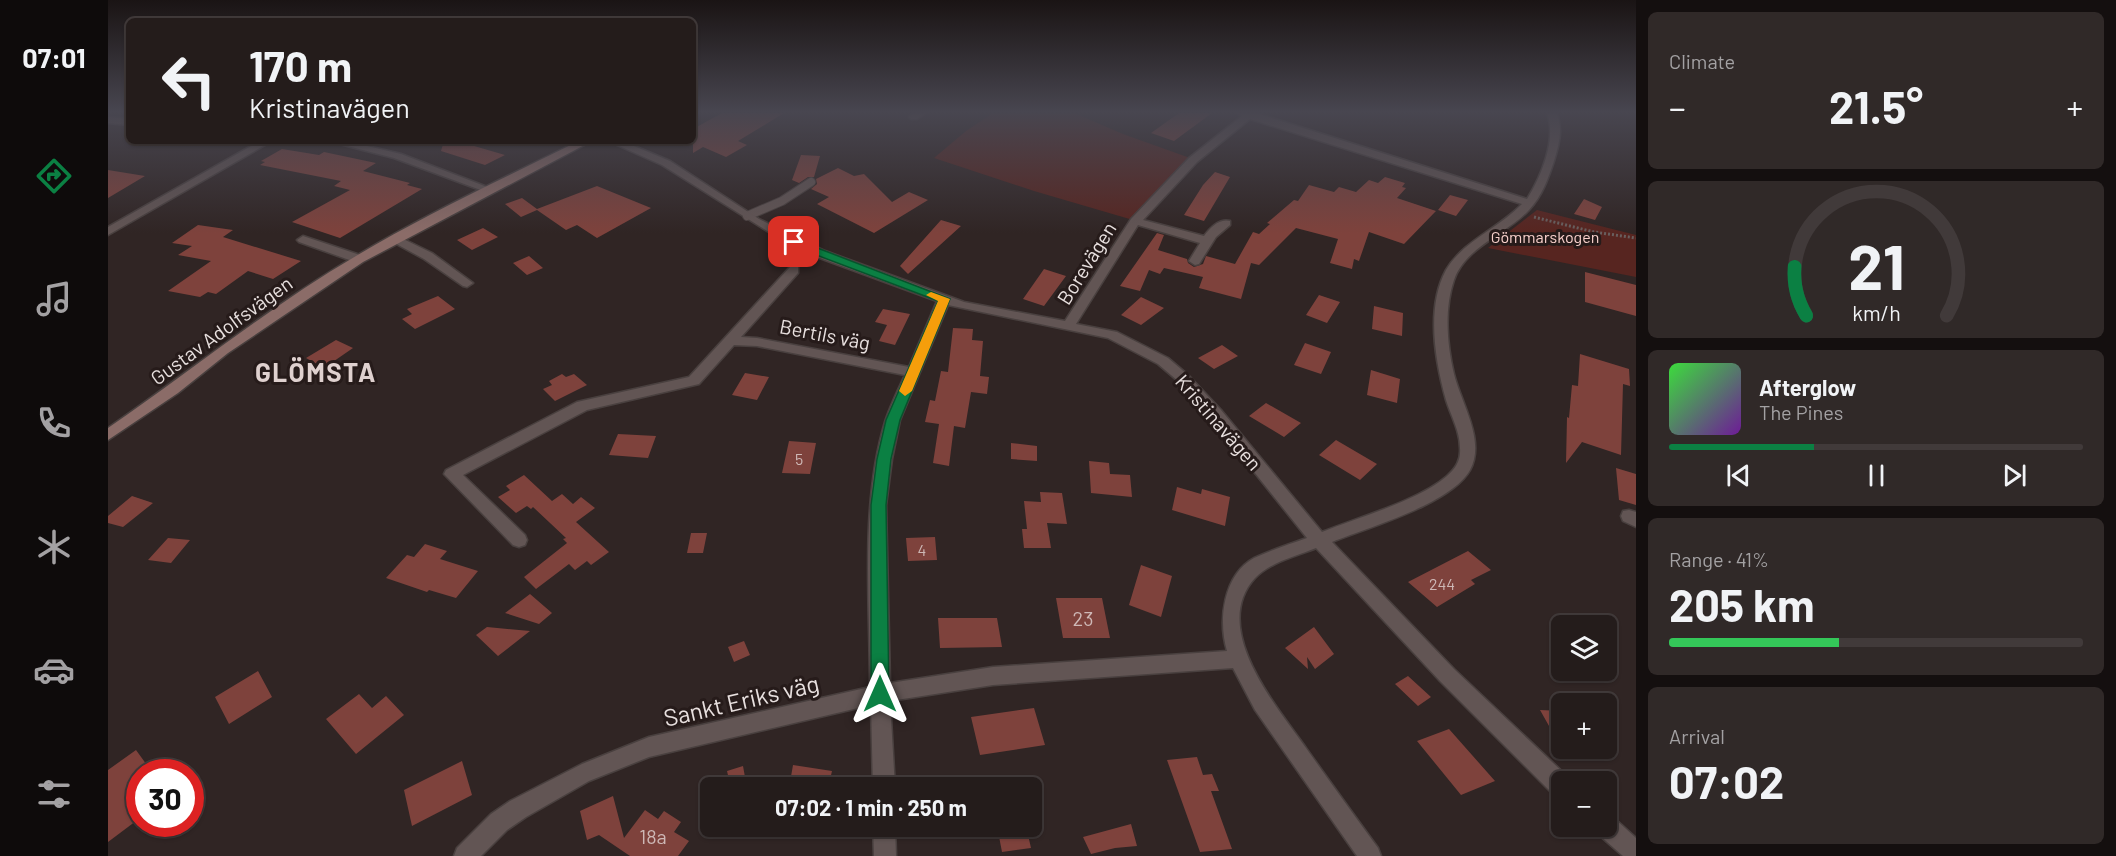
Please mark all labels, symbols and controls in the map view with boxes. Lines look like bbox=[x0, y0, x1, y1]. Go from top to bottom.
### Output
text: 170 m bbox=[249, 40, 352, 90]
text: 07:01 bbox=[22, 41, 86, 73]
icon: left bbox=[150, 42, 228, 120]
text: Climate bbox=[1669, 49, 1735, 73]
text: 21.5° bbox=[1829, 79, 1923, 133]
text: − bbox=[1669, 87, 1686, 127]
text: + bbox=[2067, 87, 2083, 127]
text: Kristinavägen bbox=[249, 91, 410, 123]
icon: directions bbox=[33, 155, 75, 197]
pin bbox=[768, 216, 819, 267]
street label: Borevägen bbox=[1051, 217, 1121, 309]
icon: arrive bbox=[777, 225, 810, 258]
park label: Gömmarskogen bbox=[1491, 227, 1599, 246]
text: 21 bbox=[1848, 228, 1904, 302]
street label: Gustav Adolfsvägen bbox=[146, 271, 296, 389]
icon: music bbox=[33, 278, 75, 320]
text: km/h bbox=[1852, 301, 1900, 326]
street label: Bertils väg bbox=[778, 313, 872, 355]
district label: GLÖMSTA bbox=[255, 356, 377, 387]
street label: Kristinavägen bbox=[1171, 369, 1267, 475]
text: Afterglow bbox=[1759, 374, 1856, 400]
text: The Pines bbox=[1759, 400, 1843, 424]
icon: phone bbox=[33, 402, 75, 444]
house number: 5 bbox=[795, 449, 803, 468]
icon: previous bbox=[1722, 459, 1755, 492]
icon: pause bbox=[1860, 459, 1893, 492]
icon: next bbox=[1998, 459, 2031, 492]
icon: climate bbox=[33, 526, 75, 568]
house number: 4 bbox=[918, 540, 926, 559]
text: Range · 41% bbox=[1669, 547, 1769, 571]
house number: 244 bbox=[1429, 574, 1455, 593]
text: 205 km bbox=[1669, 577, 1815, 631]
house number: 23 bbox=[1073, 606, 1093, 630]
map controls bbox=[1551, 615, 1617, 837]
button: layers bbox=[1551, 615, 1617, 681]
icon: car bbox=[33, 649, 75, 691]
position arrow bbox=[848, 662, 912, 726]
street label: Sankt Eriks väg bbox=[660, 668, 822, 732]
button: + bbox=[1551, 693, 1617, 759]
text: Arrival bbox=[1669, 724, 1725, 748]
text: 07:02 bbox=[1669, 754, 1784, 808]
speed limit sign: 30 bbox=[126, 759, 204, 837]
button: − bbox=[1551, 771, 1617, 837]
icon: filters bbox=[33, 773, 75, 815]
text: 07:02 · 1 min · 250 m bbox=[775, 794, 967, 820]
house number: 18a bbox=[639, 824, 667, 848]

